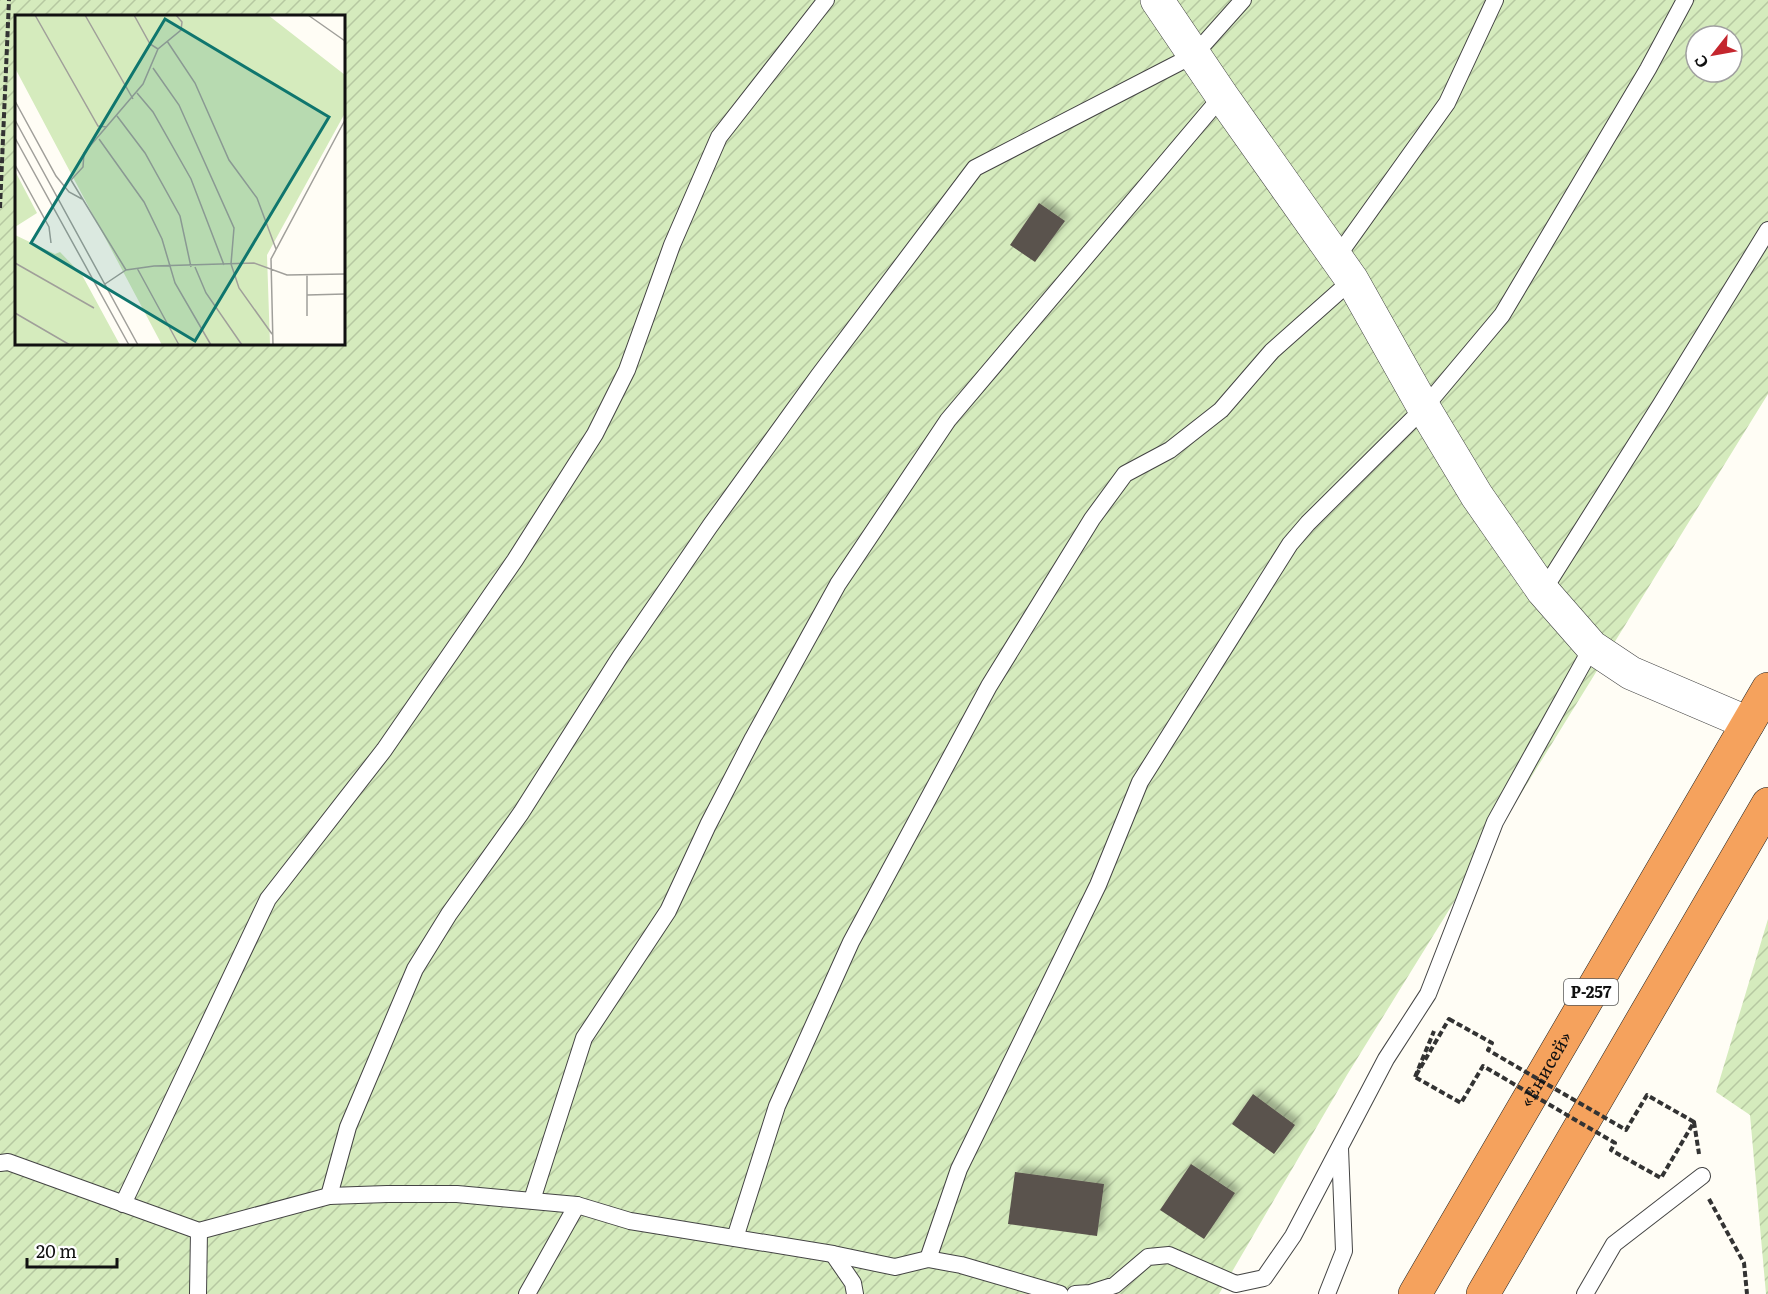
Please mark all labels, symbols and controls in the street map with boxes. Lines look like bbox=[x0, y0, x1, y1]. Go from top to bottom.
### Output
inset map bbox=[15, 15, 345, 345]
north arrow bbox=[1684, 24, 1744, 84]
text: С bbox=[1687, 51, 1714, 73]
road number: Р-257 bbox=[1564, 979, 1618, 1005]
street label: «Енисей» bbox=[1512, 1026, 1578, 1112]
scale bar bbox=[27, 1231, 117, 1269]
text: 20 m bbox=[36, 1237, 77, 1264]

